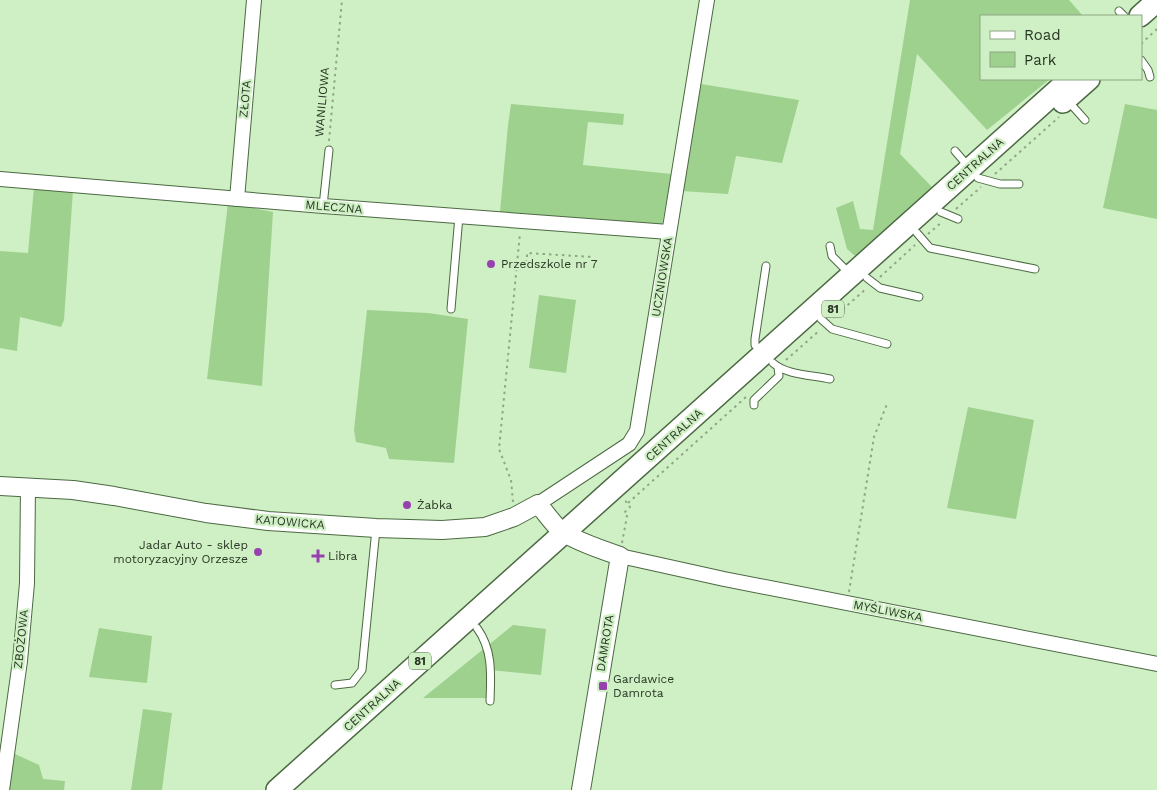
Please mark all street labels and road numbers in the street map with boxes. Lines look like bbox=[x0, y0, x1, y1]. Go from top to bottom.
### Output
street label: WANILIOWA bbox=[312, 66, 332, 137]
street label: ZŁOTA bbox=[236, 80, 254, 118]
street label: CENTRALNA bbox=[944, 135, 1006, 193]
street label: MLECZNA bbox=[305, 198, 363, 216]
street label: UCZNIOWSKA bbox=[649, 236, 675, 318]
road number: 81 bbox=[822, 300, 844, 318]
street label: CENTRALNA bbox=[643, 406, 705, 464]
street label: KATOWICKA bbox=[255, 512, 325, 532]
street label: MYŚLIWSKA bbox=[852, 597, 924, 625]
street label: ZBOŻOWA bbox=[11, 609, 31, 669]
street label: DAMROTA bbox=[594, 614, 616, 672]
road number: 81 bbox=[409, 652, 431, 669]
street label: CENTRALNA bbox=[341, 676, 403, 734]

